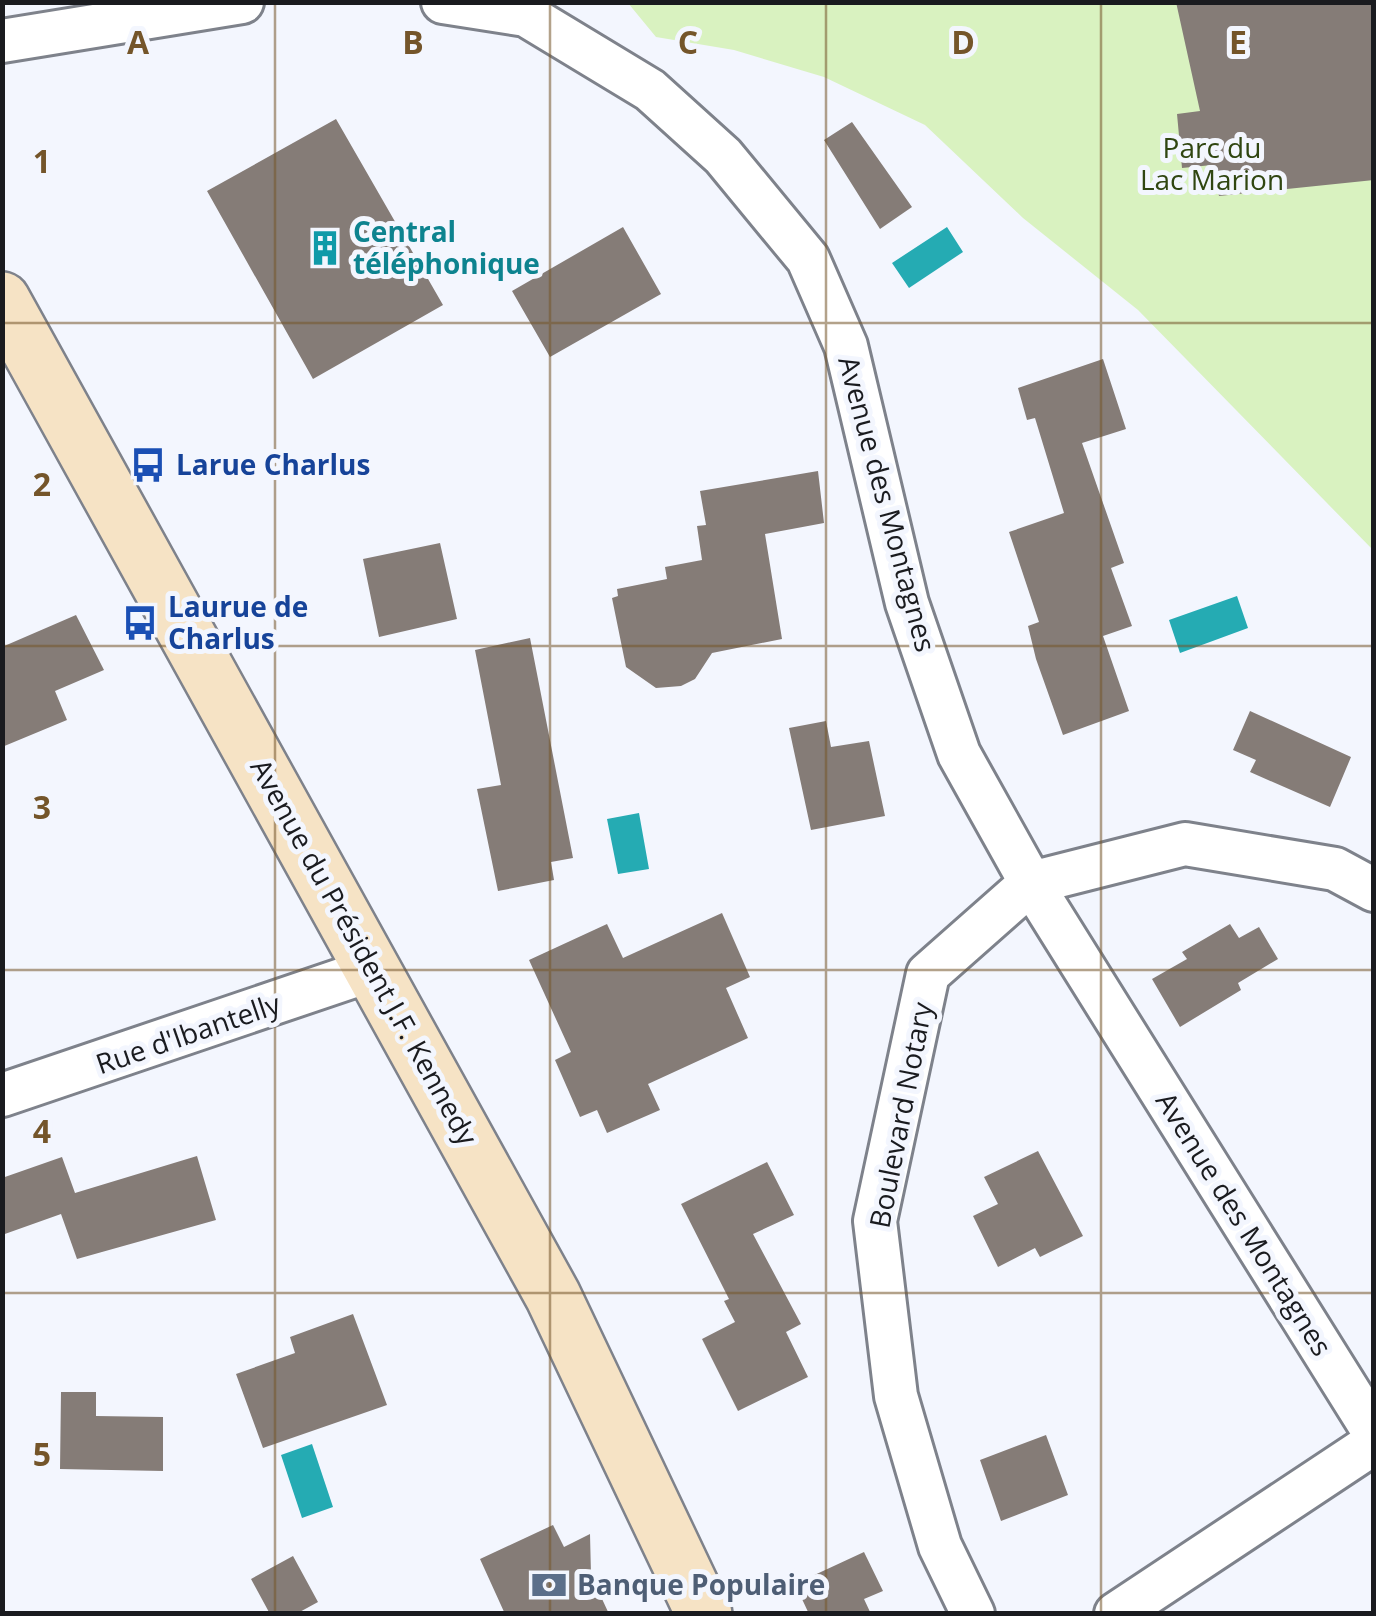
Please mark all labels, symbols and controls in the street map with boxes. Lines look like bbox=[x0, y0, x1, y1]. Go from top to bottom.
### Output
text: A bbox=[127, 20, 150, 63]
text: B bbox=[402, 20, 424, 63]
text: C bbox=[678, 20, 698, 63]
text: D bbox=[951, 20, 975, 63]
text: E bbox=[1229, 20, 1247, 63]
park label: Parc du Lac Marion bbox=[1140, 128, 1284, 198]
text: 1 bbox=[33, 139, 51, 182]
place label: Central téléphonique bbox=[353, 212, 540, 282]
building icon: Central téléphonique bbox=[306, 229, 344, 267]
street label: Avenue des Montagnes bbox=[830, 352, 946, 656]
place label: Larue Charlus bbox=[176, 445, 370, 483]
bus stop icon: Larue Charlus bbox=[129, 446, 167, 484]
text: 2 bbox=[33, 462, 51, 505]
place label: Laurue de Charlus bbox=[168, 587, 308, 657]
bus stop icon: Laurue de Charlus bbox=[121, 604, 159, 642]
street label: Avenue du Président J.F. Kennedy bbox=[243, 752, 488, 1152]
text: 3 bbox=[33, 785, 51, 828]
street label: Rue d'Ibantelly bbox=[91, 983, 286, 1082]
street label: Boulevard Notary bbox=[859, 998, 941, 1231]
street label: Avenue des Montagnes bbox=[1148, 1084, 1342, 1363]
text: 4 bbox=[33, 1109, 51, 1152]
text: 5 bbox=[33, 1432, 51, 1475]
place label: Banque Populaire bbox=[577, 1565, 825, 1603]
bank icon: Banque Populaire bbox=[530, 1566, 568, 1604]

